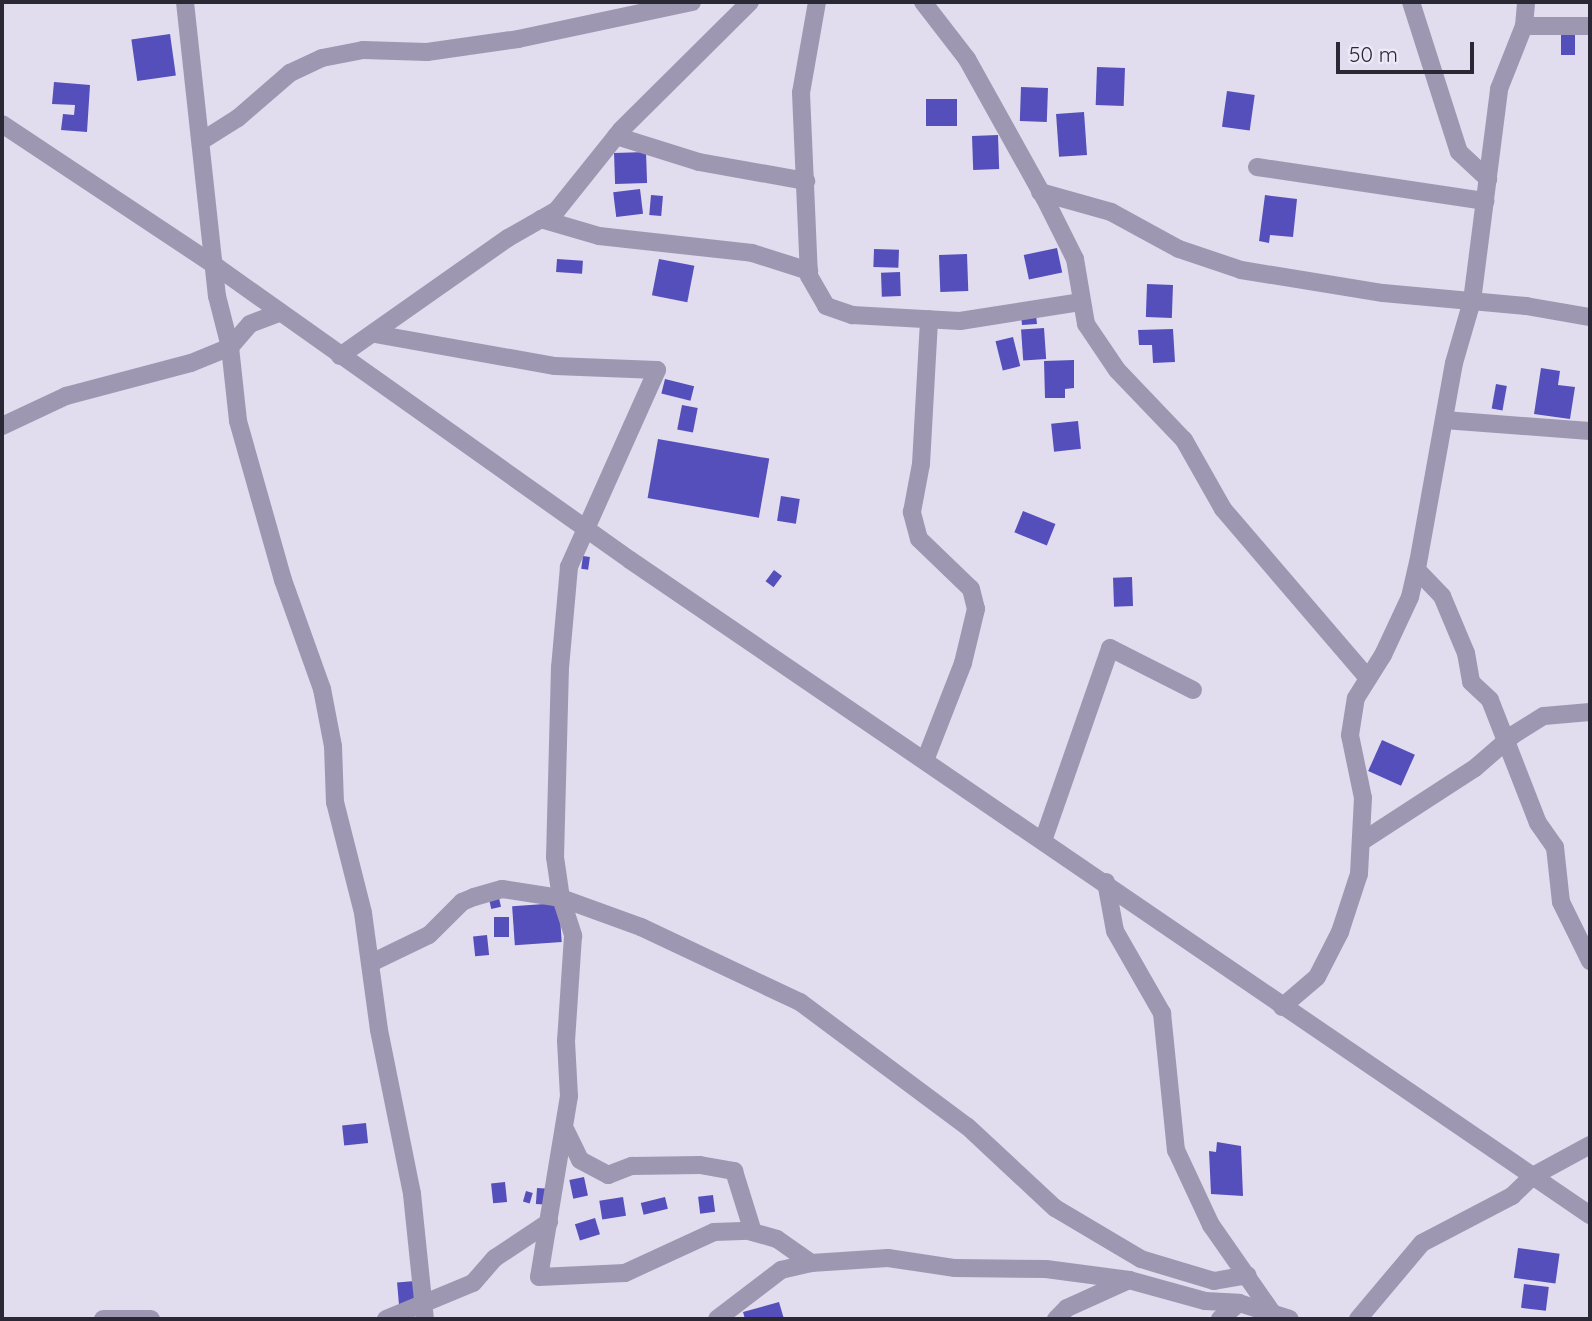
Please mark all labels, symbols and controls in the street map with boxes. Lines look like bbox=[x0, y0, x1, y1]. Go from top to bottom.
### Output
scale bar bbox=[1340, 28, 1478, 72]
text: 50 m bbox=[1349, 41, 1398, 67]

